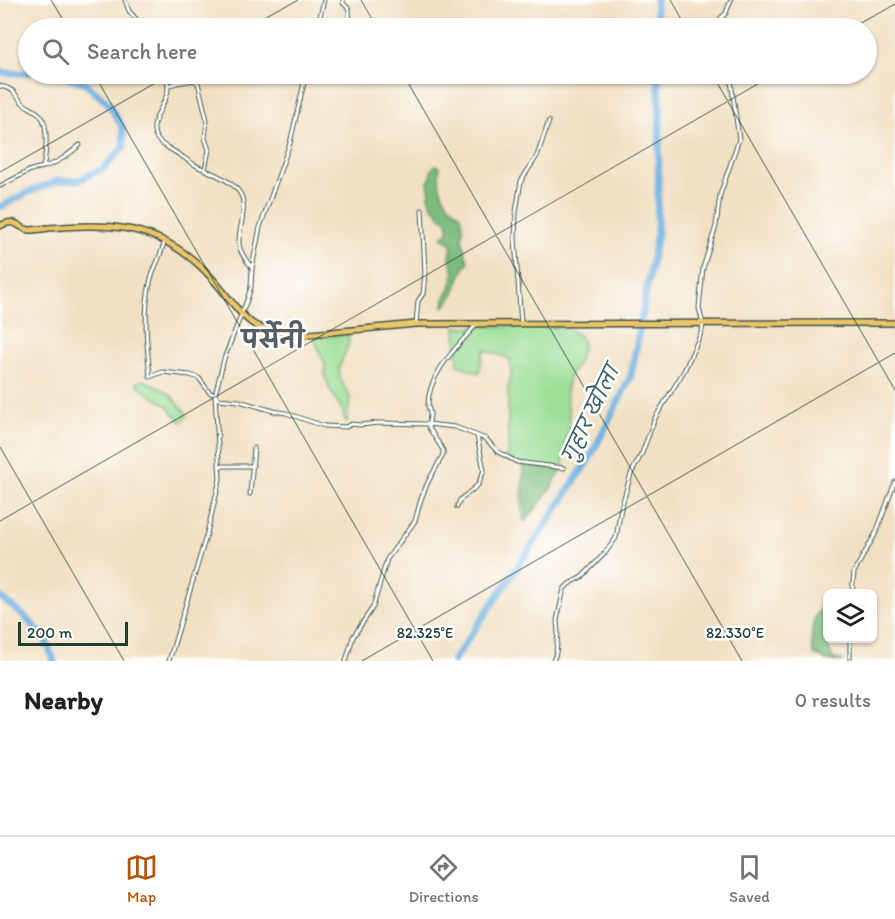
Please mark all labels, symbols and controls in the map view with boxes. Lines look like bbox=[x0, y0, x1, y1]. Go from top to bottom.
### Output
search box bbox=[18, 18, 877, 84]
icon: search bbox=[39, 35, 72, 68]
text: Search here bbox=[87, 38, 197, 65]
district label: पर्सेनी bbox=[240, 320, 307, 354]
water label: गुहार खोला bbox=[553, 355, 629, 468]
map controls bbox=[823, 589, 877, 643]
button: layers bbox=[823, 589, 877, 643]
scale bar bbox=[18, 619, 128, 646]
text: 200 m bbox=[27, 623, 72, 642]
text: 82.325°E bbox=[397, 624, 453, 642]
text: 82.330°E bbox=[706, 624, 764, 642]
text: Nearby bbox=[24, 684, 103, 716]
text: 0 results bbox=[795, 688, 871, 712]
tab: Map bbox=[125, 851, 158, 906]
tab: Directions bbox=[408, 851, 479, 906]
tab: Saved bbox=[729, 851, 770, 906]

